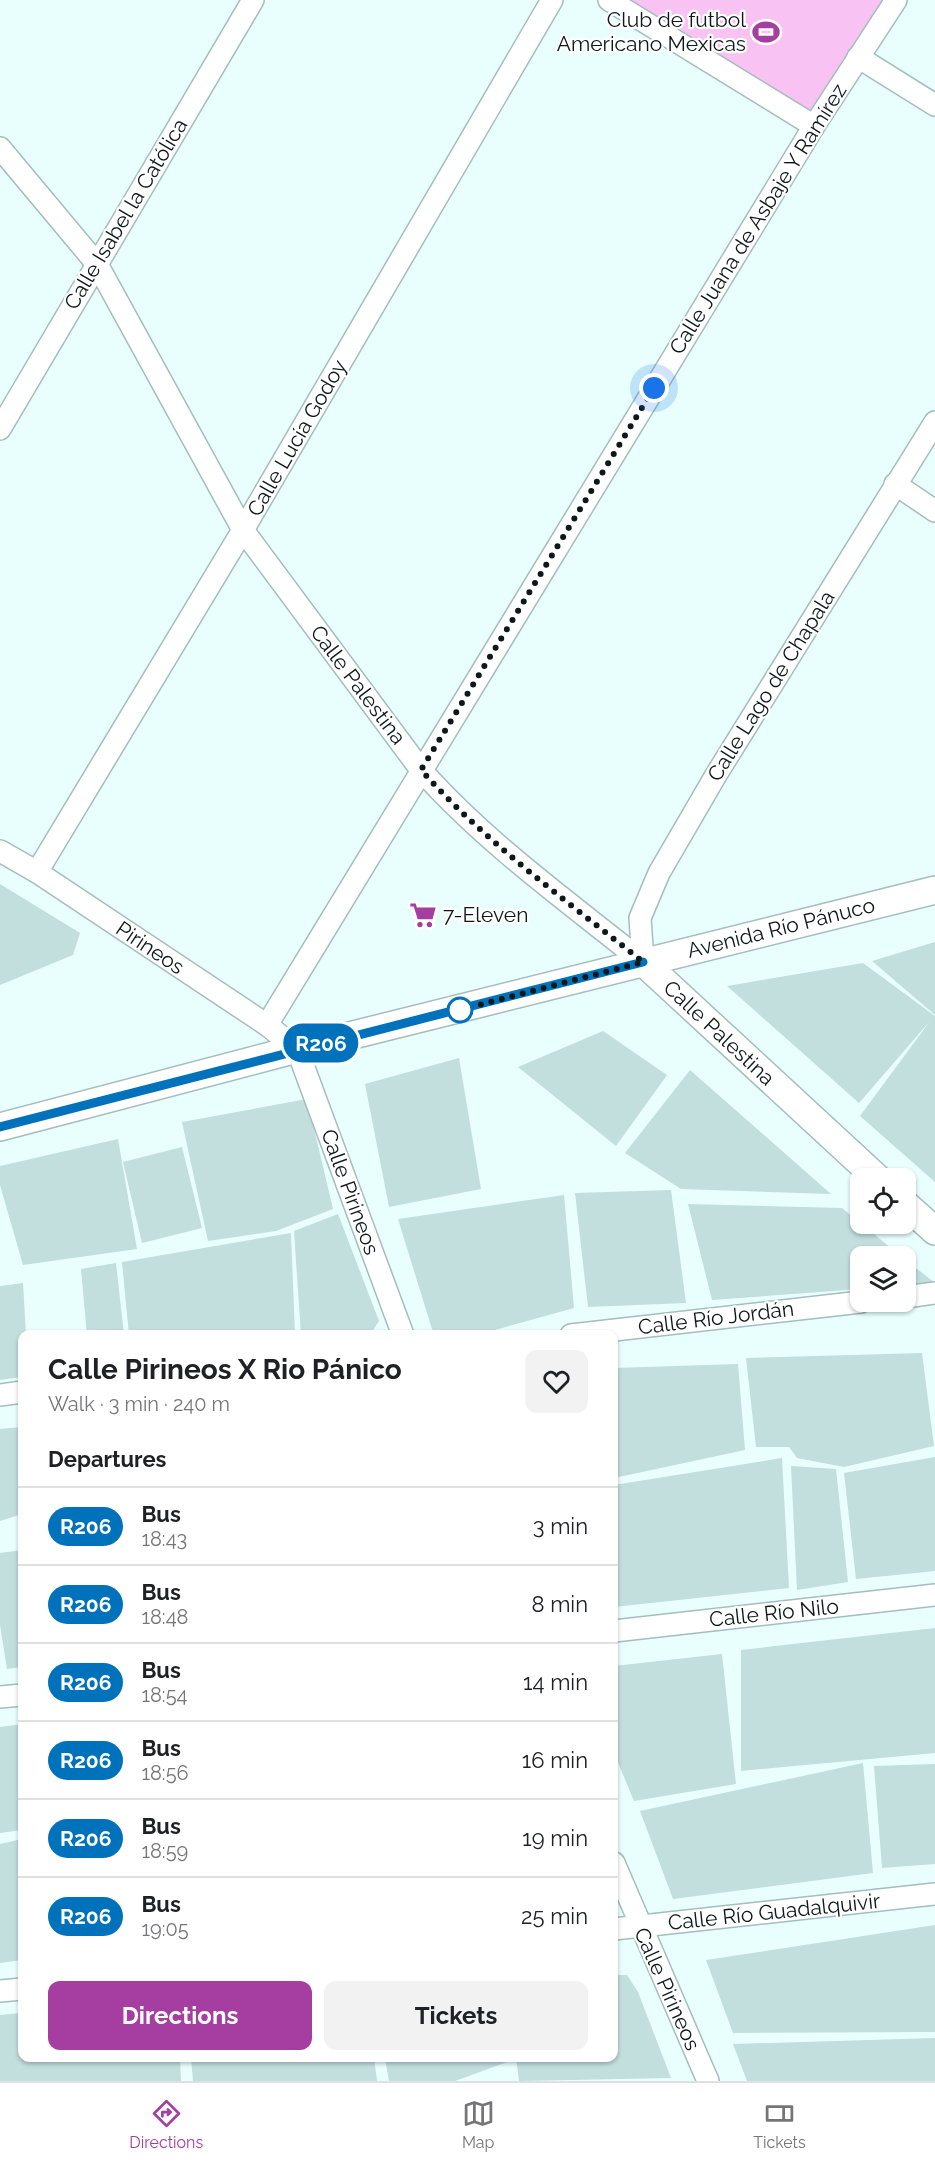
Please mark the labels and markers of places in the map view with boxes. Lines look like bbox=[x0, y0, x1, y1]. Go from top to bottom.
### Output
place label: Club de futbol Americano Mexicas bbox=[557, 7, 746, 56]
sports icon: Club de futbol Americano Mexicas bbox=[751, 17, 781, 47]
supermarket icon: 7-Eleven bbox=[408, 900, 438, 930]
place label: 7-Eleven bbox=[443, 902, 528, 927]
unlabelled marker bbox=[447, 997, 473, 1023]

